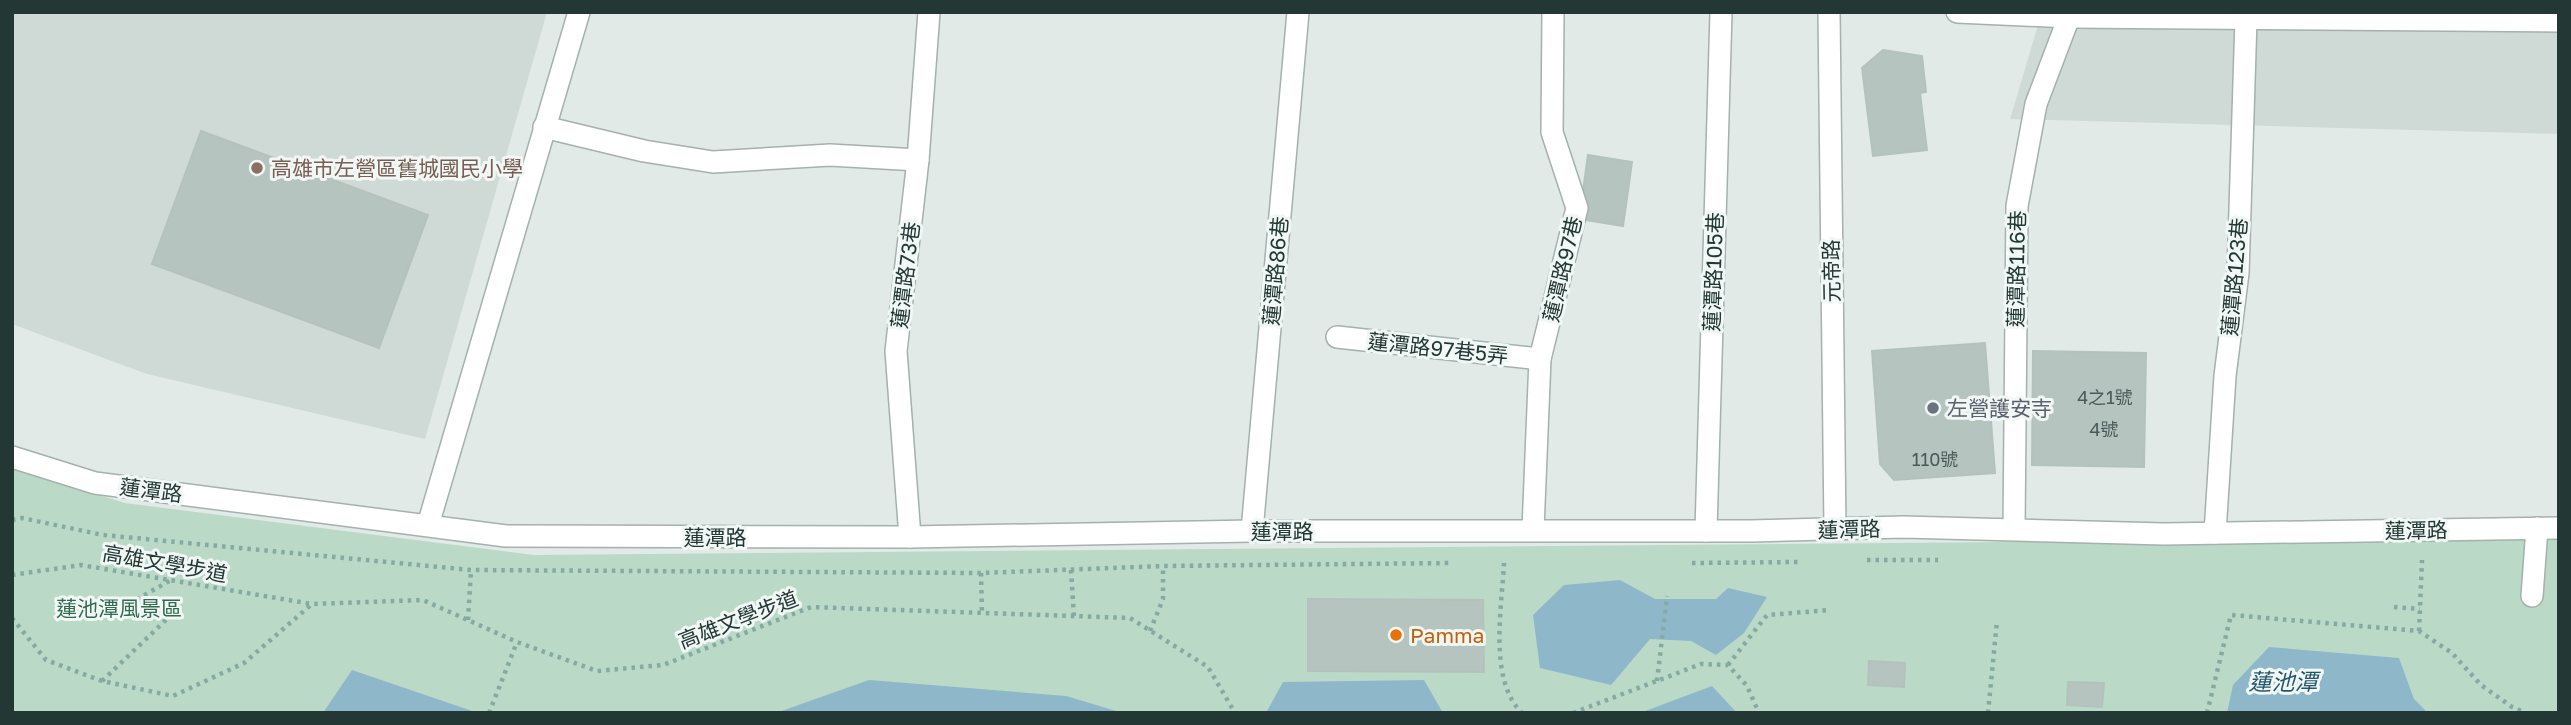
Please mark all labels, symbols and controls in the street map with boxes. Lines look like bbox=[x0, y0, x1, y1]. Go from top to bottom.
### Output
place label: 高雄市左營區舊城國民小學 bbox=[271, 155, 523, 181]
marker: 高雄市左營區舊城國民小學 bbox=[249, 160, 265, 176]
street label: 蓮潭路116巷 bbox=[2002, 210, 2030, 328]
street label: 蓮潭路105巷 bbox=[1698, 212, 1728, 332]
street label: 蓮潭路97巷 bbox=[1537, 214, 1587, 324]
street label: 蓮潭路86巷 bbox=[1257, 215, 1293, 327]
street label: 蓮潭路123巷 bbox=[2216, 217, 2252, 337]
street label: 蓮潭路73巷 bbox=[886, 220, 924, 330]
street label: 元帝路 bbox=[1817, 239, 1845, 303]
street label: 蓮潭路97巷5弄 bbox=[1367, 328, 1509, 368]
house number: 4之1號 bbox=[2077, 386, 2133, 408]
place label: 左營護安寺 bbox=[1947, 395, 2052, 421]
marker: 左營護安寺 bbox=[1925, 400, 1941, 416]
house number: 4號 bbox=[2090, 418, 2118, 440]
house number: 110號 bbox=[1912, 448, 1958, 470]
street label: 蓮潭路 bbox=[118, 473, 184, 507]
street label: 蓮潭路 bbox=[1817, 515, 1881, 543]
street label: 蓮潭路 bbox=[2384, 516, 2448, 544]
street label: 蓮潭路 bbox=[1251, 518, 1314, 544]
street label: 蓮潭路 bbox=[684, 524, 747, 550]
street label: 高雄文學步道 bbox=[101, 539, 229, 587]
street label: 高雄文學步道 bbox=[675, 584, 801, 654]
park label: 蓮池潭風景區 bbox=[56, 595, 182, 621]
place label: Pamma bbox=[1410, 622, 1484, 648]
marker: Pamma bbox=[1388, 627, 1404, 643]
water label: 蓮池潭 bbox=[2249, 667, 2322, 695]

